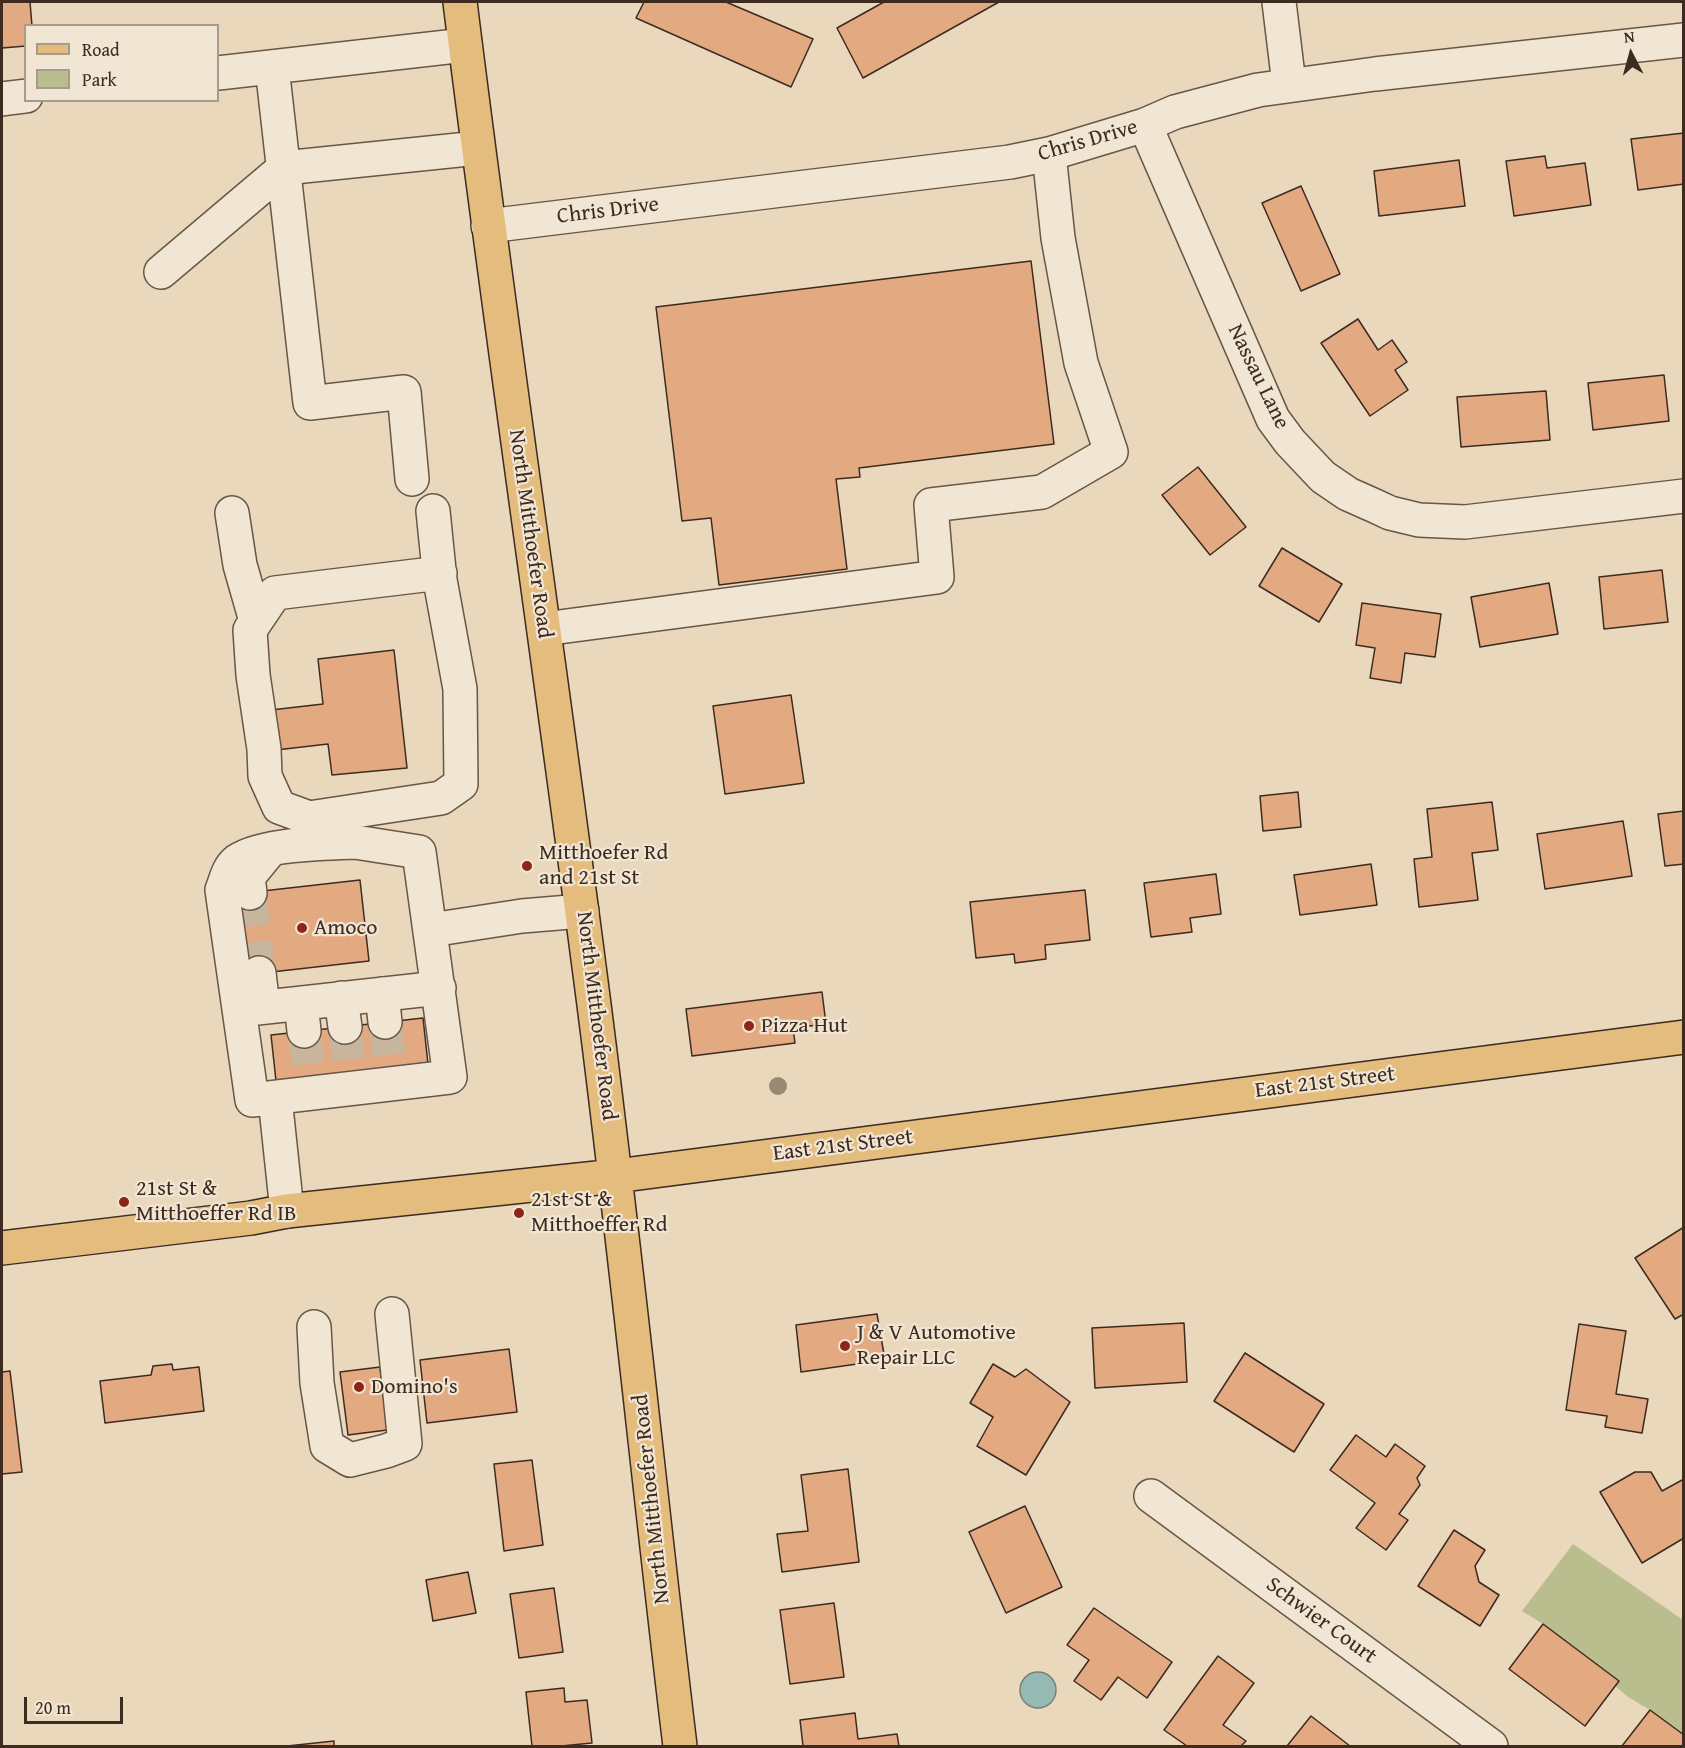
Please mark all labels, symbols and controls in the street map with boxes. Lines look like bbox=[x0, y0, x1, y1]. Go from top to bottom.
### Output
legend bbox=[24, 24, 219, 102]
north arrow bbox=[1601, 24, 1661, 84]
text: N bbox=[1623, 24, 1636, 49]
text: Road bbox=[82, 36, 120, 63]
text: Park bbox=[82, 66, 117, 93]
street label: Chris Drive bbox=[1035, 114, 1141, 168]
street label: Chris Drive bbox=[556, 192, 660, 230]
street label: Nassau Lane bbox=[1221, 320, 1295, 434]
street label: North Mitthoefer Road bbox=[502, 428, 558, 640]
place label: Mitthoefer Rd and 21st St bbox=[539, 840, 668, 891]
marker: Mitthoefer Rd and 21st St bbox=[520, 859, 534, 873]
street label: North Mitthoefer Road bbox=[570, 910, 622, 1122]
place label: Amoco bbox=[314, 915, 378, 941]
marker: Amoco bbox=[295, 921, 309, 935]
place label: Pizza Hut bbox=[761, 1013, 848, 1039]
marker: Pizza Hut bbox=[742, 1019, 756, 1033]
street label: East 21st Street bbox=[1253, 1061, 1397, 1105]
street label: East 21st Street bbox=[771, 1124, 915, 1168]
place label: 21st St & Mitthoeffer Rd IB bbox=[136, 1176, 296, 1228]
place label: 21st St & Mitthoeffer Rd bbox=[531, 1187, 667, 1238]
marker: 21st St & Mitthoeffer Rd IB bbox=[117, 1195, 131, 1209]
marker: 21st St & Mitthoeffer Rd bbox=[512, 1206, 526, 1220]
place label: J & V Automotive Repair LLC bbox=[857, 1320, 1016, 1372]
marker: J & V Automotive Repair LLC bbox=[838, 1339, 852, 1353]
place label: Domino's bbox=[371, 1374, 458, 1400]
marker: Domino's bbox=[352, 1380, 366, 1394]
street label: North Mitthoefer Road bbox=[628, 1393, 676, 1605]
street label: Schwier Court bbox=[1260, 1572, 1382, 1670]
scale bar bbox=[27, 1685, 126, 1723]
text: 20 m bbox=[35, 1694, 71, 1721]

